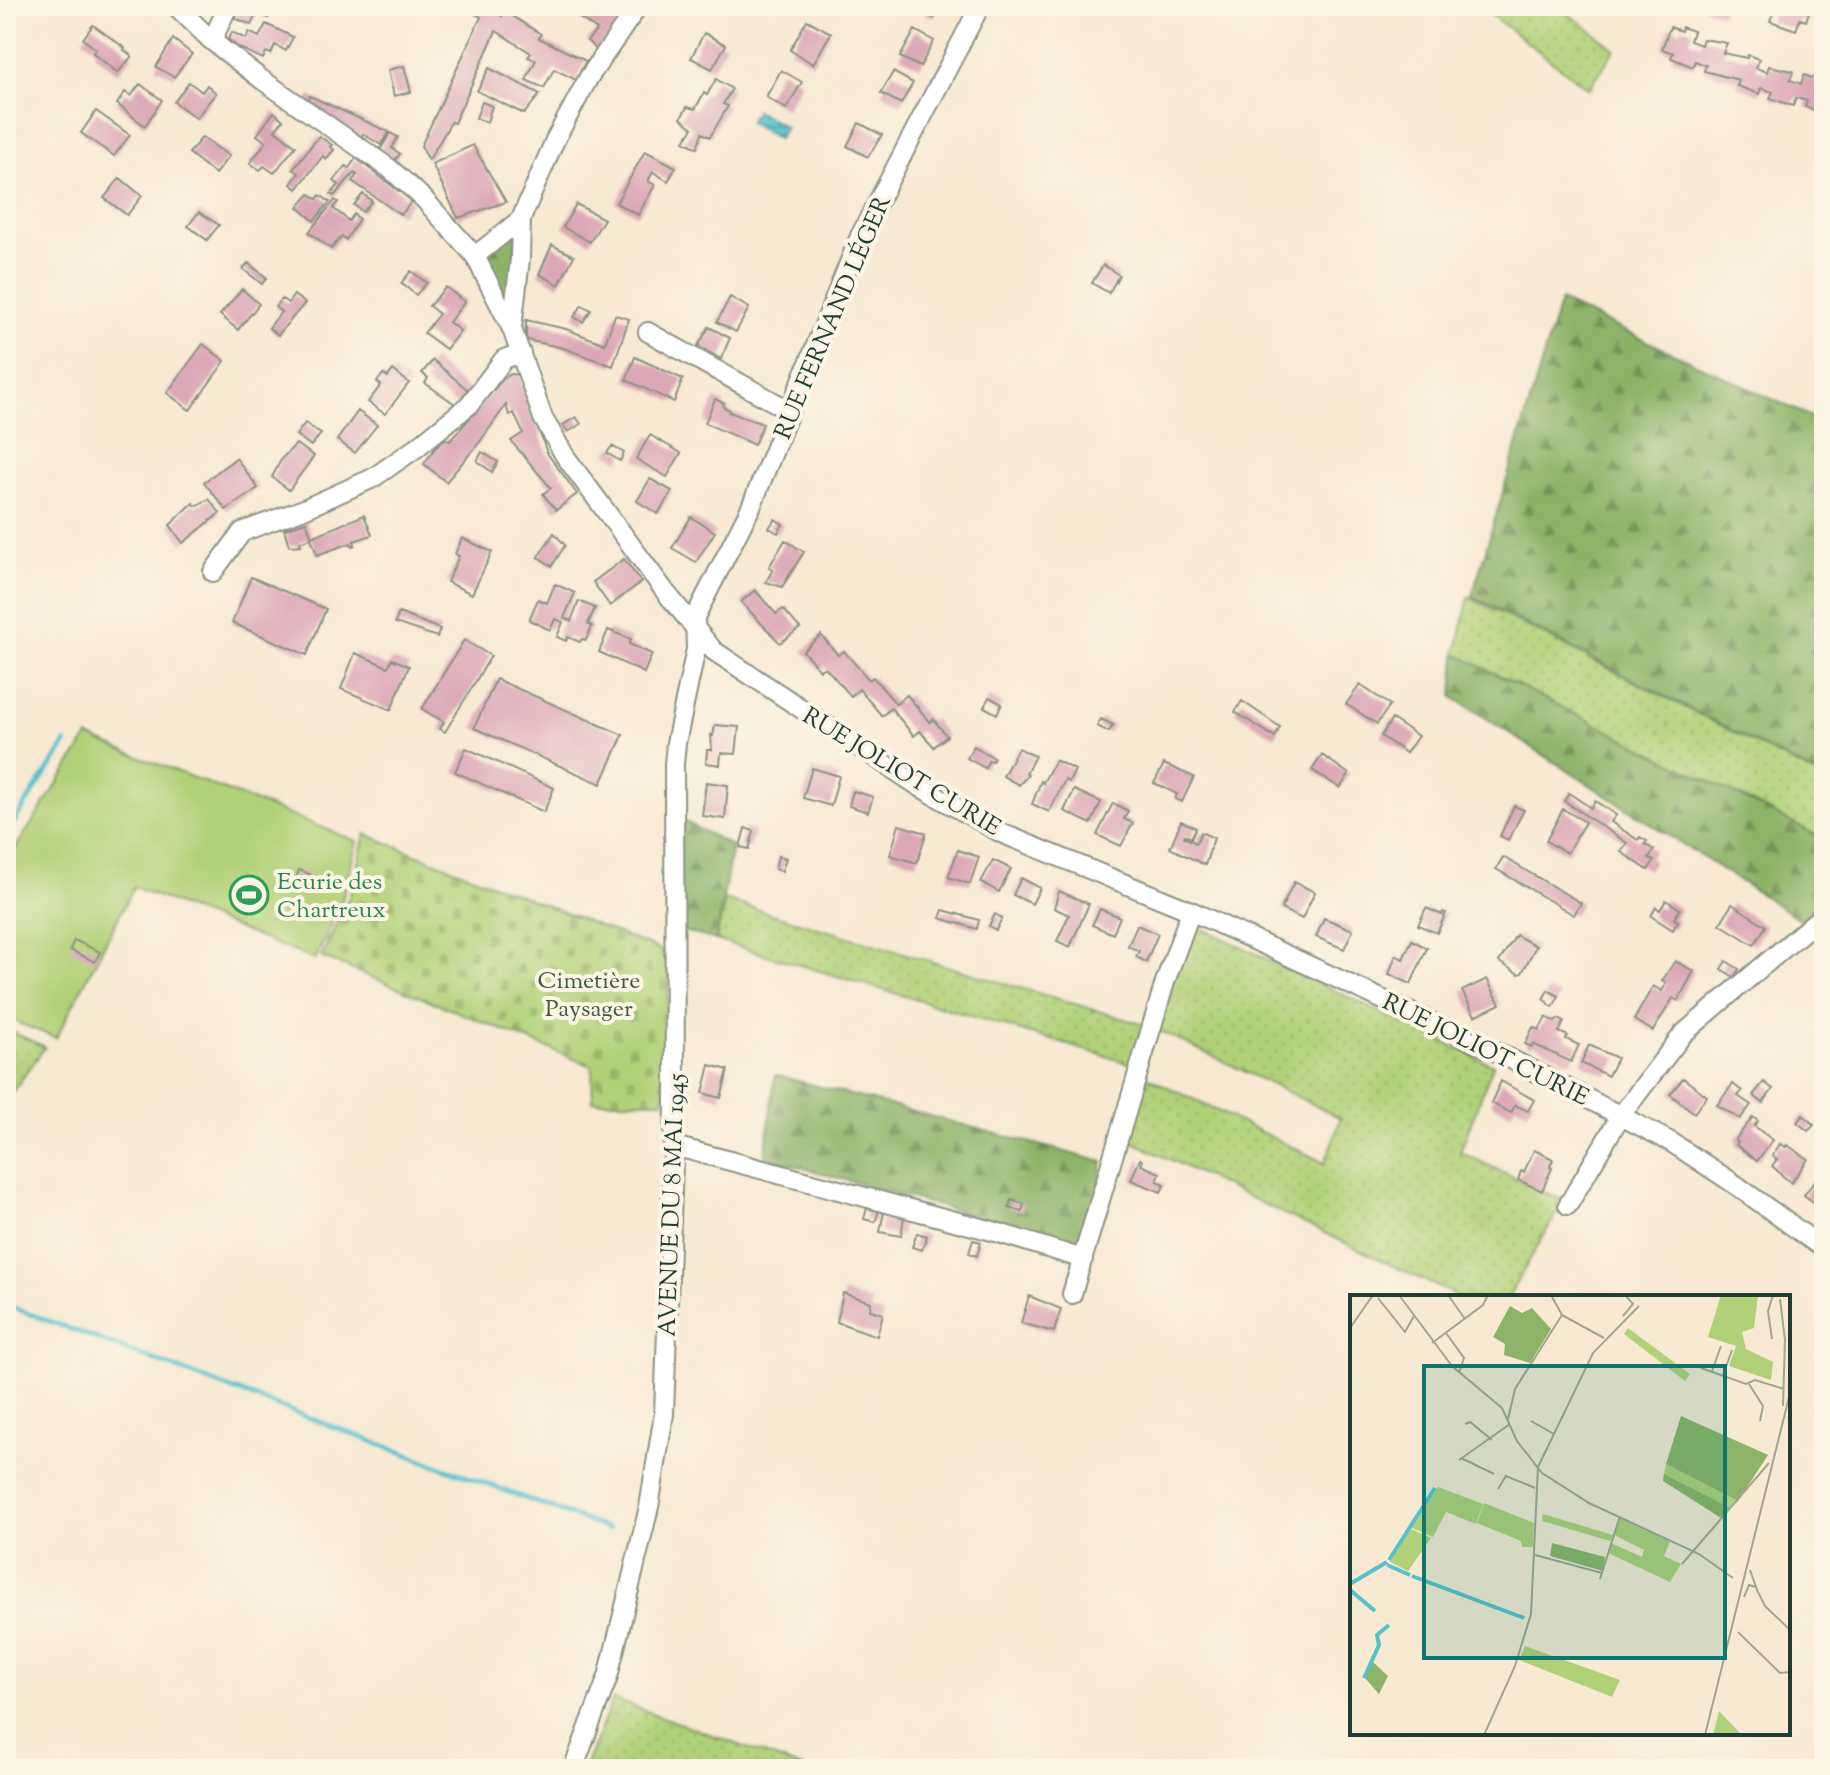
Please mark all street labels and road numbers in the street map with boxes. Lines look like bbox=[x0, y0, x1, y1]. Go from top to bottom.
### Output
street label: RUE FERNAND LÉGER bbox=[767, 190, 901, 445]
street label: RUE JOLIOT CURIE bbox=[795, 700, 1007, 846]
street label: RUE JOLIOT CURIE bbox=[1376, 986, 1594, 1116]
street label: AVENUE DU 8 MAI 1945 bbox=[651, 1073, 695, 1337]

